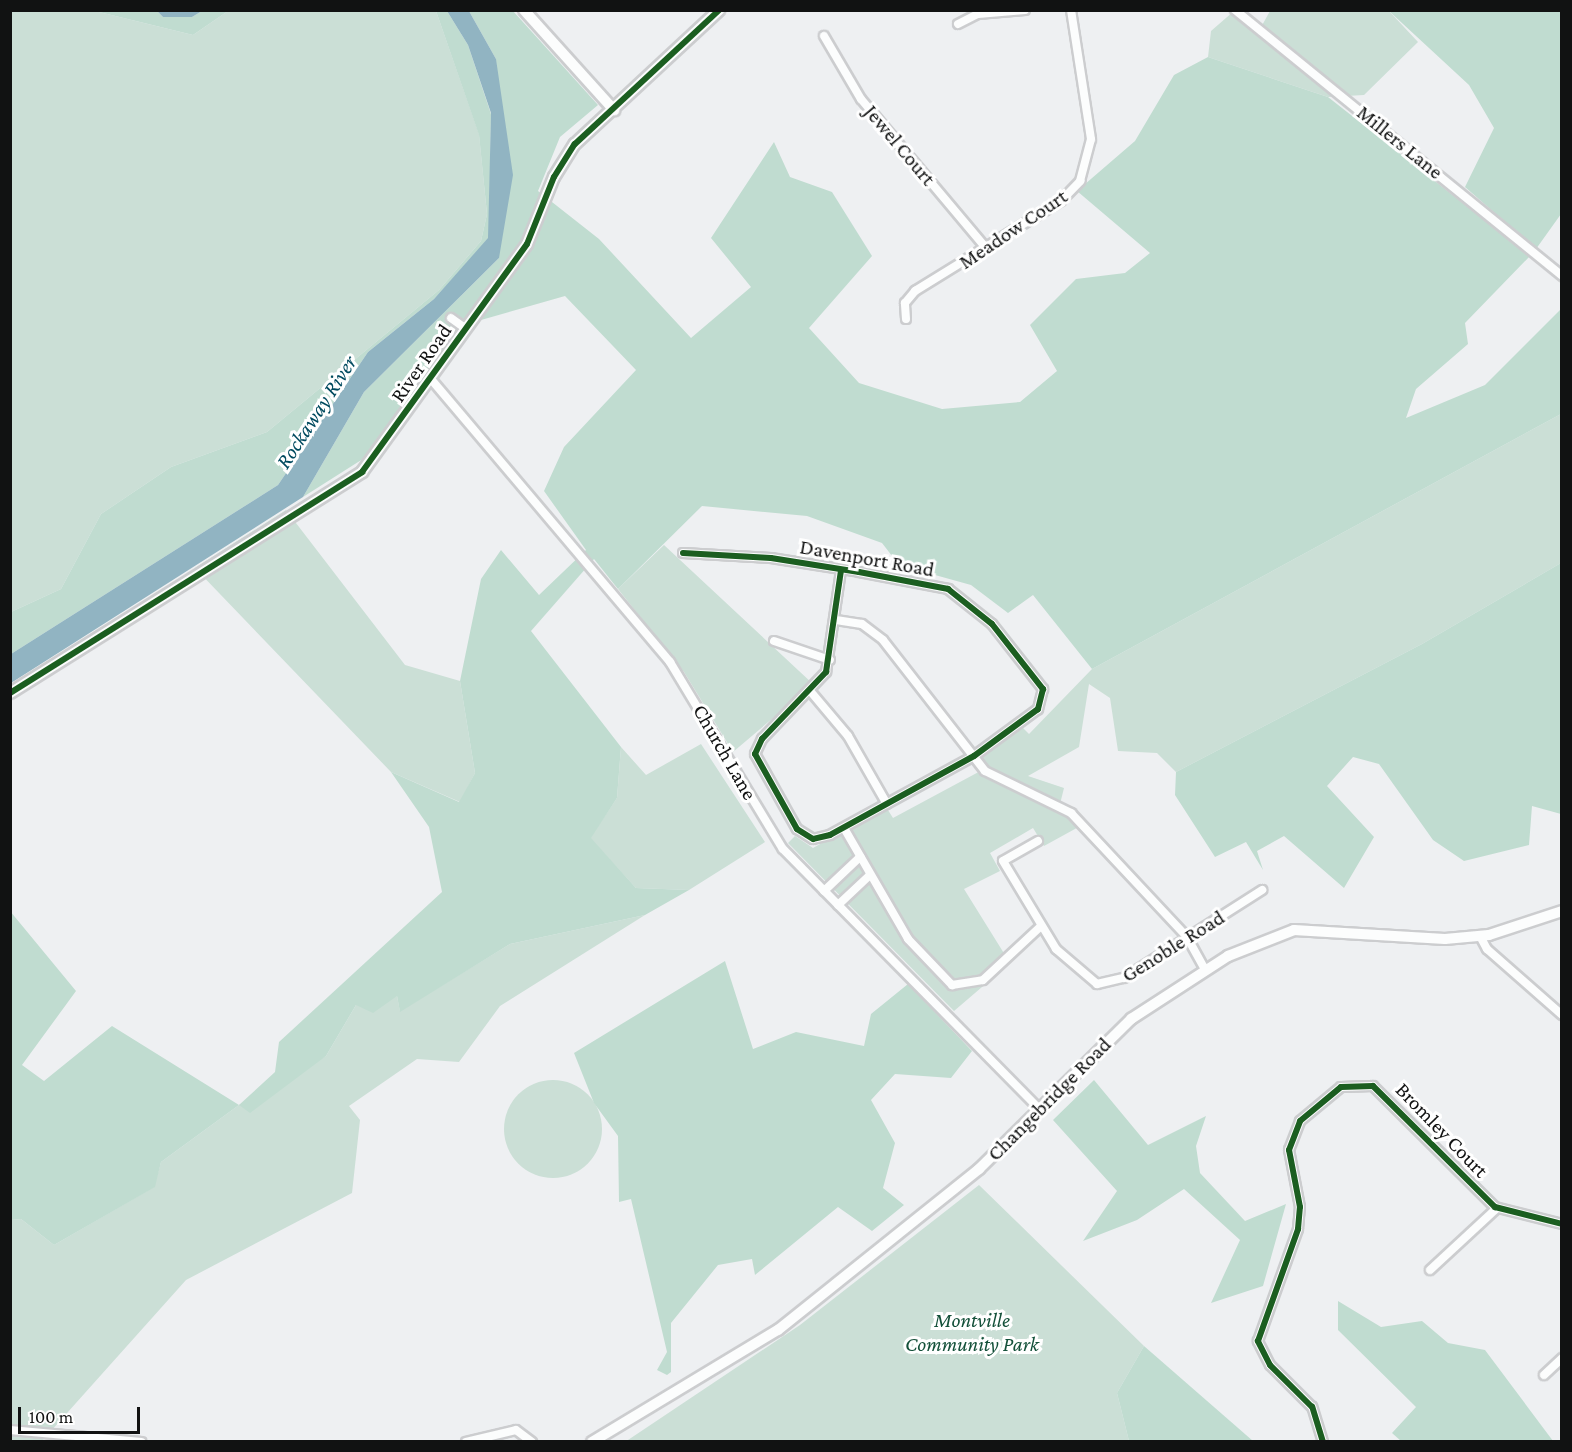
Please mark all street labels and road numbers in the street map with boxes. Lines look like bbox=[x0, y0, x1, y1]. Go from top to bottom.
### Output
street label: Jewel Court bbox=[859, 100, 941, 190]
street label: Millers Lane bbox=[1352, 100, 1448, 184]
street label: Meadow Court bbox=[954, 183, 1072, 275]
street label: River Road bbox=[385, 319, 457, 407]
street label: Davenport Road bbox=[798, 534, 936, 582]
street label: Church Lane bbox=[687, 700, 763, 804]
street label: Genoble Road bbox=[1117, 905, 1229, 987]
street label: Changebridge Road bbox=[982, 1032, 1116, 1166]
street label: Bromley Court bbox=[1390, 1077, 1494, 1183]

